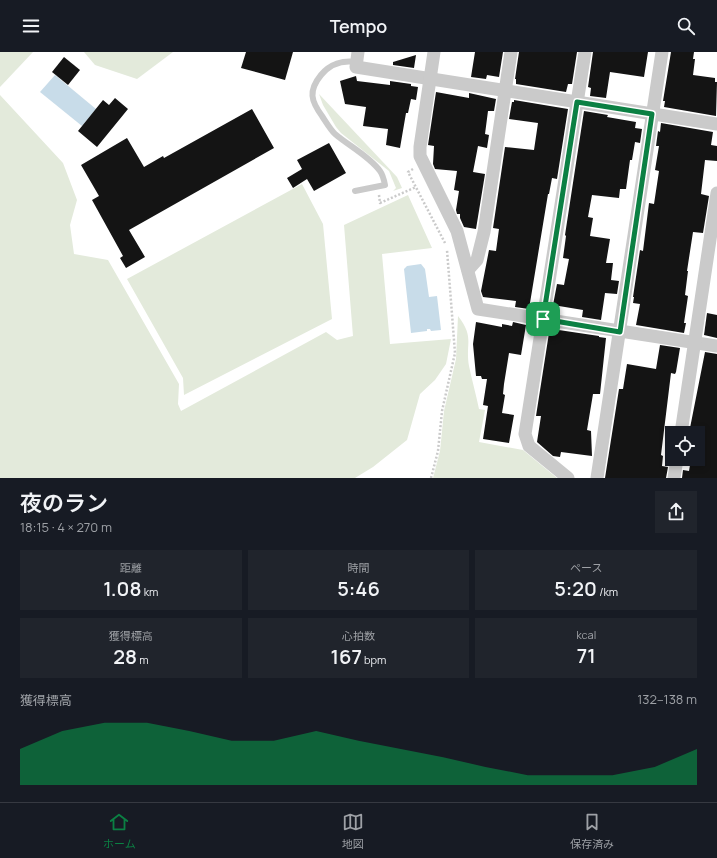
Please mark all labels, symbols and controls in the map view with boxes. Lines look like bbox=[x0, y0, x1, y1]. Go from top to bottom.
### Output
text: Tempo bbox=[330, 14, 387, 38]
icon: menu bbox=[20, 15, 42, 37]
icon: search bbox=[675, 15, 697, 37]
pin bbox=[526, 302, 560, 336]
icon: arrive bbox=[532, 308, 554, 330]
map controls bbox=[665, 426, 705, 466]
button: locate bbox=[665, 426, 705, 466]
text: 夜のラン bbox=[20, 488, 108, 518]
button: share bbox=[655, 491, 697, 533]
text: 18:15 · 4 × 270 m bbox=[20, 518, 112, 536]
text: 距離 bbox=[120, 560, 142, 575]
text: 時間 bbox=[347, 560, 369, 575]
text: ペース bbox=[570, 560, 602, 575]
text: 1.08 bbox=[103, 575, 141, 602]
text: 5:46 bbox=[337, 575, 380, 602]
text: 5:20 bbox=[554, 575, 597, 602]
text: km bbox=[141, 584, 158, 599]
text: /km bbox=[597, 584, 618, 599]
text: kcal bbox=[576, 627, 596, 642]
text: 獲得標高 bbox=[109, 628, 153, 643]
text: 心拍数 bbox=[342, 628, 375, 643]
text: 71 bbox=[577, 642, 596, 669]
text: 28 bbox=[113, 643, 137, 670]
text: 167 bbox=[331, 643, 362, 670]
text: m bbox=[137, 652, 148, 667]
text: bpm bbox=[362, 652, 386, 667]
text: 132–138 m bbox=[637, 690, 697, 708]
text: 獲得標高 bbox=[20, 691, 72, 709]
tab: ホーム bbox=[103, 811, 136, 851]
tab: 地図 bbox=[342, 811, 364, 851]
tab: 保存済み bbox=[570, 811, 614, 851]

